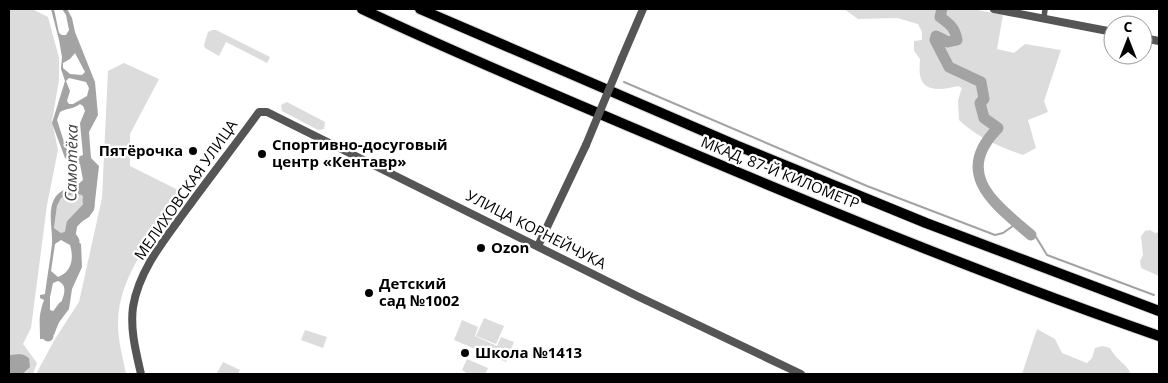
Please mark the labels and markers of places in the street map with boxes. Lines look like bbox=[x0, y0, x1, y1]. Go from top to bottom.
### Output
place label: Спортивно-досуговый центр «Кентавр» bbox=[272, 134, 448, 171]
place label: Пятёрочка bbox=[99, 140, 183, 160]
marker: Пятёрочка bbox=[187, 145, 199, 157]
marker: Спортивно-досуговый центр «Кентавр» bbox=[256, 148, 268, 160]
place label: Ozon bbox=[491, 237, 529, 257]
marker: Ozon bbox=[475, 242, 487, 254]
place label: Детский сад №1002 bbox=[379, 273, 460, 310]
marker: Детский сад №1002 bbox=[363, 287, 375, 299]
place label: Школа №1413 bbox=[475, 342, 582, 362]
marker: Школа №1413 bbox=[459, 347, 471, 359]

